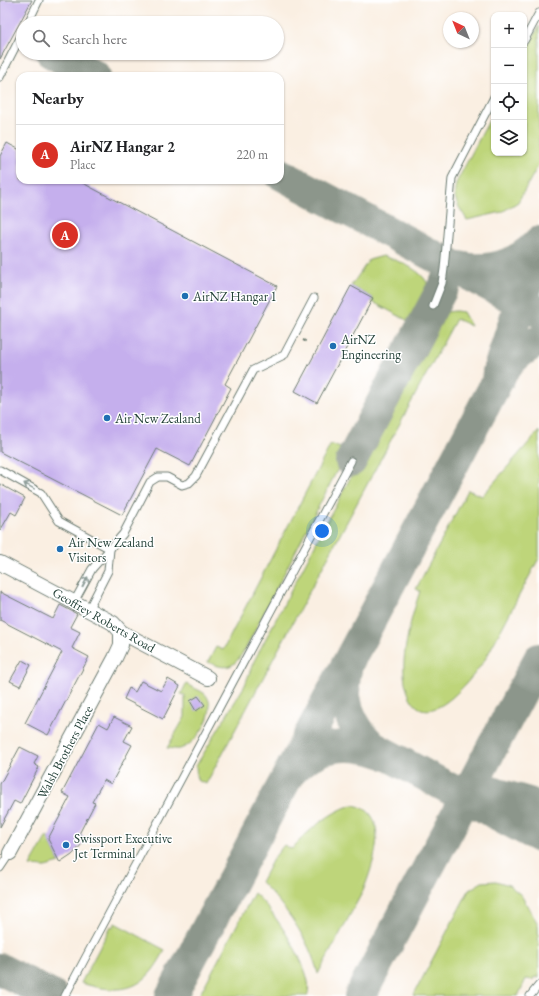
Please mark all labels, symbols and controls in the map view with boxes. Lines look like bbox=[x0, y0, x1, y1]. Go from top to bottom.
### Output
north arrow bbox=[443, 12, 479, 48]
map controls bbox=[491, 12, 527, 156]
button: + bbox=[491, 12, 527, 48]
search box bbox=[16, 16, 284, 60]
icon: search bbox=[30, 27, 52, 49]
text: Search here bbox=[62, 29, 127, 48]
button: − bbox=[491, 48, 527, 84]
button: locate bbox=[491, 84, 527, 120]
text: Nearby bbox=[32, 87, 84, 109]
button: layers bbox=[491, 120, 527, 156]
text: AirNZ Hangar 2 bbox=[70, 137, 175, 156]
text: A bbox=[40, 146, 50, 163]
text: 220 m bbox=[237, 146, 268, 163]
text: Place bbox=[70, 156, 96, 173]
pin: A bbox=[52, 220, 78, 250]
place label: AirNZ Hangar 1 bbox=[192, 288, 277, 305]
marker: AirNZ Hangar 1 bbox=[180, 291, 190, 301]
place label: AirNZ Engineering bbox=[340, 331, 401, 363]
marker: AirNZ Engineering bbox=[328, 341, 338, 351]
place label: Air New Zealand bbox=[114, 410, 201, 427]
marker: Air New Zealand bbox=[102, 413, 112, 423]
one-way arrow bbox=[23, 481, 35, 489]
your location bbox=[312, 521, 332, 541]
place label: Air New Zealand Visitors bbox=[67, 534, 154, 566]
marker: Air New Zealand Visitors bbox=[55, 544, 65, 554]
one-way arrow bbox=[82, 576, 89, 588]
street label: Geoffrey Roberts Road bbox=[50, 584, 159, 657]
street label: Walsh Brothers Place bbox=[33, 702, 97, 802]
place label: Swissport Executive Jet Terminal bbox=[73, 830, 172, 862]
marker: Swissport Executive Jet Terminal bbox=[61, 840, 71, 850]

